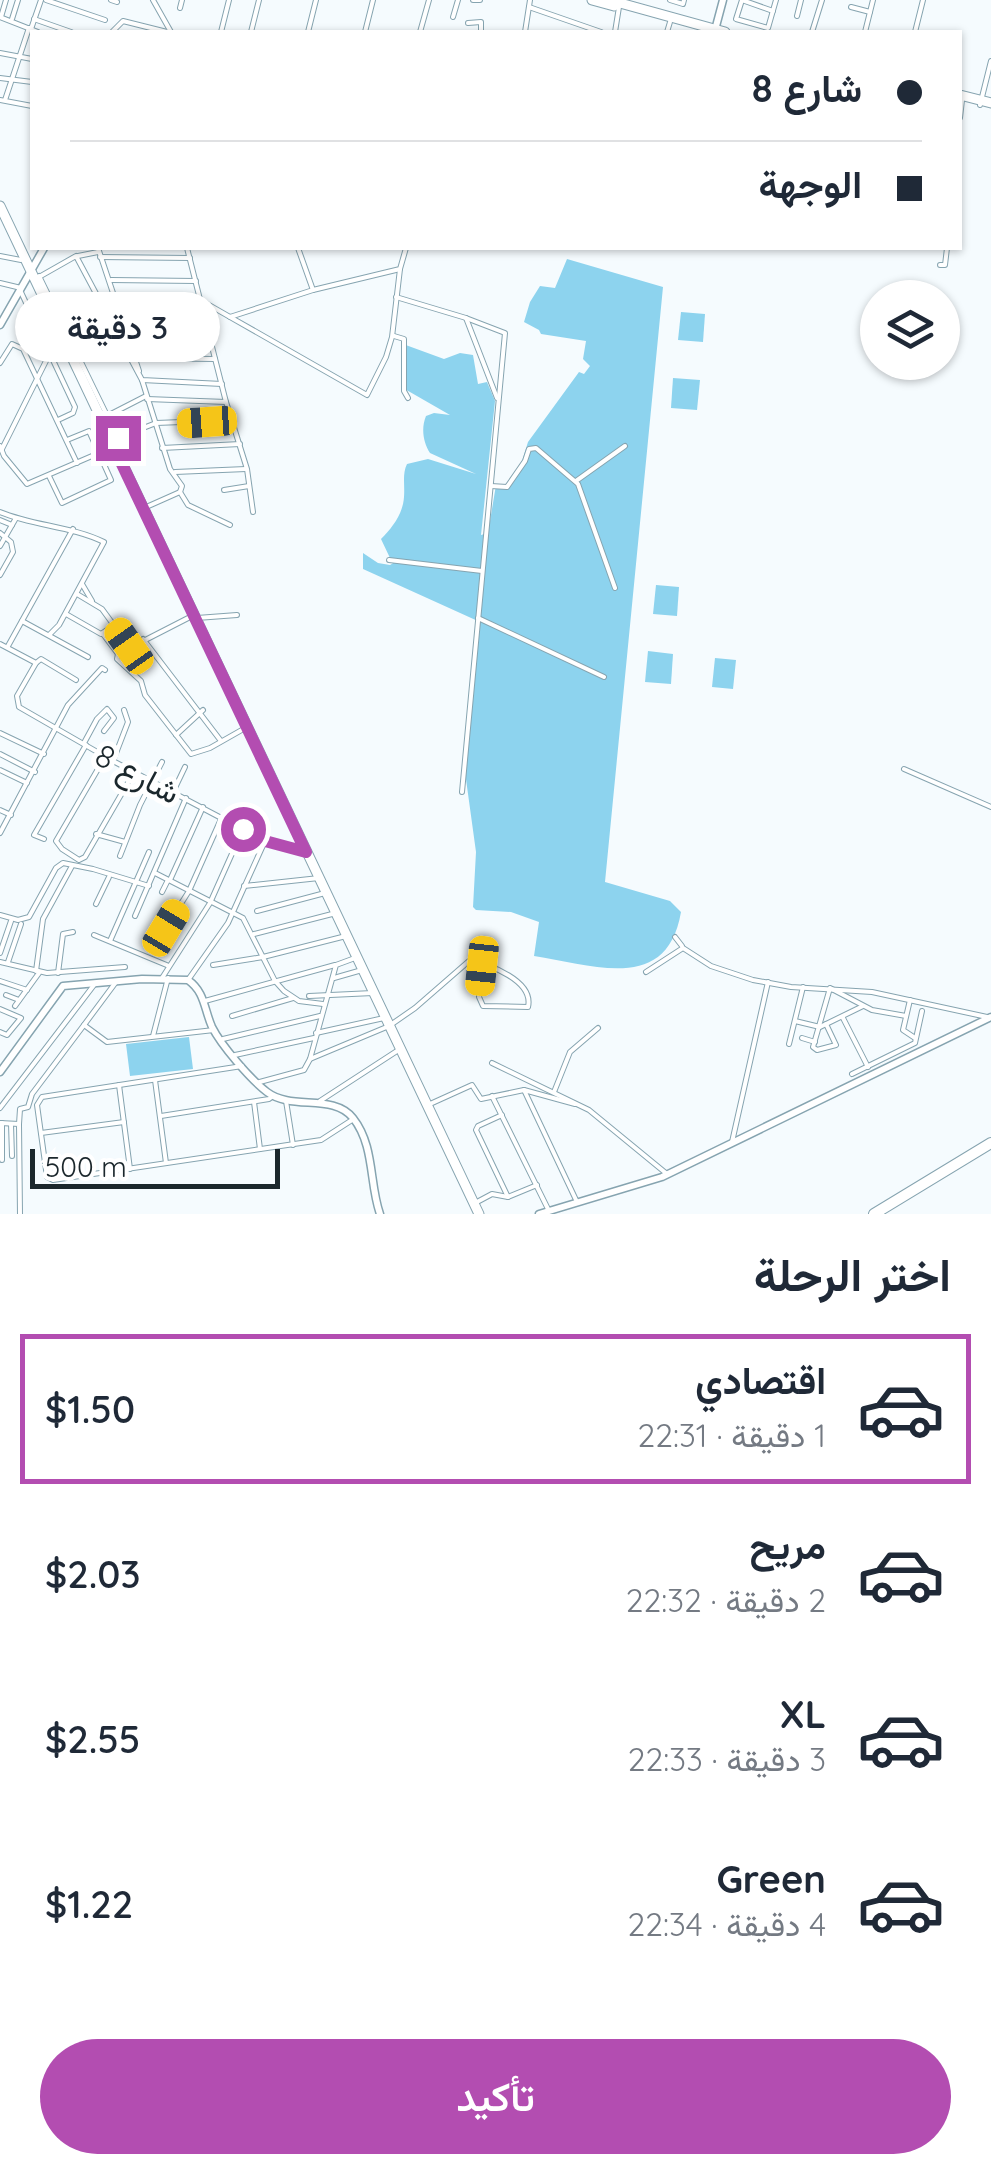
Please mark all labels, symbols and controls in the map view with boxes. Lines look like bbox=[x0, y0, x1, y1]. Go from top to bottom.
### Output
text: شارع 8 bbox=[752, 64, 862, 112]
text: الوجهة bbox=[759, 160, 862, 208]
map controls bbox=[860, 280, 960, 380]
button: layers bbox=[860, 280, 960, 380]
callout: 3 دقيقة bbox=[16, 293, 220, 363]
text: 3 دقيقة bbox=[67, 307, 168, 347]
car bbox=[176, 405, 238, 439]
route end bbox=[96, 416, 141, 461]
car bbox=[100, 613, 158, 679]
street label: شارع 8 bbox=[87, 734, 187, 815]
route start bbox=[221, 807, 266, 852]
car bbox=[138, 895, 194, 961]
car bbox=[464, 935, 500, 997]
scale bar bbox=[30, 1144, 280, 1188]
text: 500 m bbox=[45, 1149, 127, 1184]
text: اختر الرحلة bbox=[754, 1246, 951, 1302]
text: اقتصادي bbox=[695, 1356, 826, 1404]
icon: car bbox=[856, 1364, 946, 1454]
text: $1.50 bbox=[45, 1385, 135, 1433]
text: 1 دقيقة · 22:31 bbox=[638, 1415, 826, 1455]
text: مريح bbox=[750, 1521, 826, 1569]
icon: car bbox=[856, 1529, 946, 1619]
text: $2.03 bbox=[45, 1550, 141, 1598]
text: 2 دقيقة · 22:32 bbox=[626, 1580, 826, 1620]
text: XL bbox=[780, 1690, 826, 1738]
icon: car bbox=[856, 1694, 946, 1784]
text: $2.55 bbox=[45, 1715, 140, 1763]
text: 3 دقيقة · 22:33 bbox=[628, 1739, 826, 1779]
text: Green bbox=[716, 1855, 826, 1903]
icon: car bbox=[856, 1859, 946, 1949]
text: $1.22 bbox=[45, 1880, 133, 1928]
text: 4 دقيقة · 22:34 bbox=[628, 1904, 826, 1944]
button: تأكيد bbox=[40, 2039, 951, 2154]

